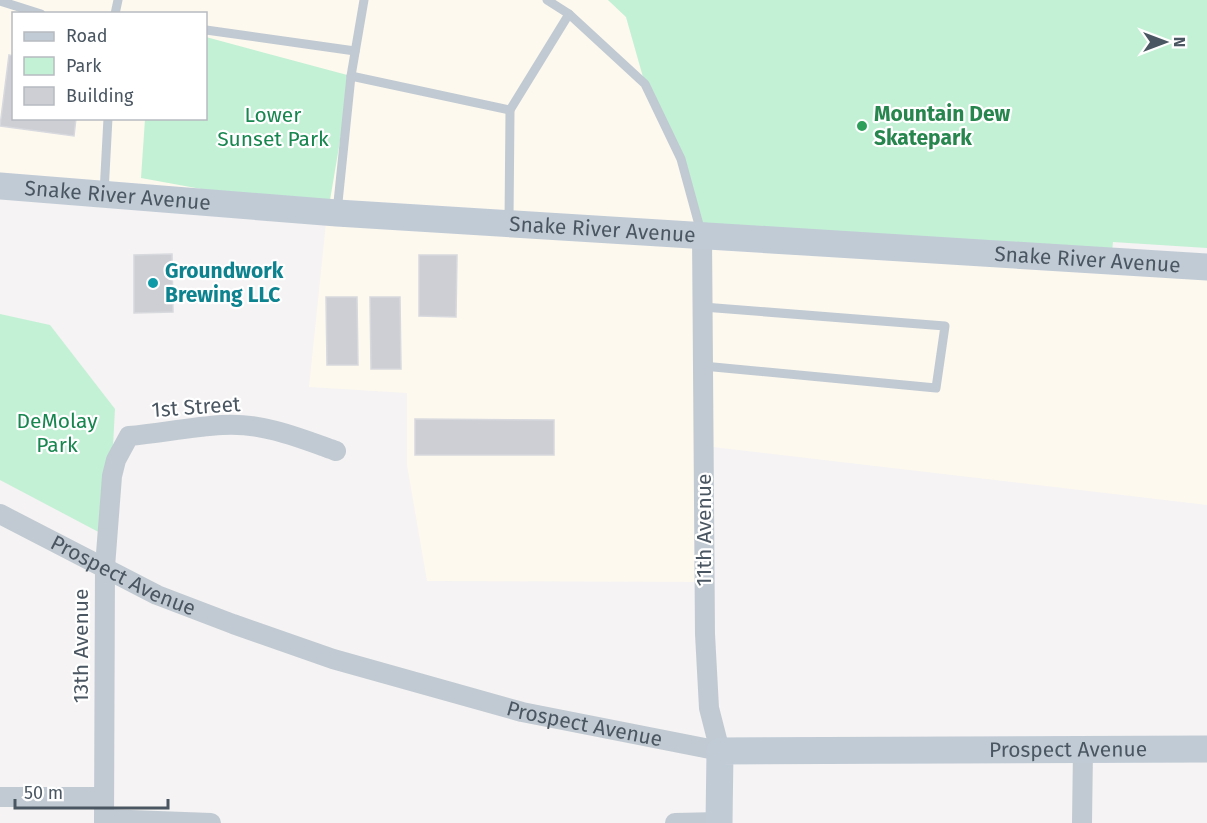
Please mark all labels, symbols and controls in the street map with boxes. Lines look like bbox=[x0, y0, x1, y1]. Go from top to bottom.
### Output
legend bbox=[12, 12, 207, 120]
north arrow bbox=[1135, 12, 1195, 72]
text: Road bbox=[66, 25, 108, 47]
text: N bbox=[1170, 37, 1189, 47]
text: Park bbox=[66, 55, 102, 77]
text: Building bbox=[66, 85, 134, 107]
place label: Mountain Dew Skatepark bbox=[874, 101, 1011, 151]
park label: Lower Sunset Park bbox=[217, 102, 329, 152]
marker: Mountain Dew Skatepark bbox=[855, 119, 869, 133]
street label: Snake River Avenue bbox=[24, 175, 212, 216]
street label: Snake River Avenue bbox=[508, 211, 696, 248]
street label: Snake River Avenue bbox=[994, 241, 1181, 278]
place label: Groundwork Brewing LLC bbox=[165, 258, 284, 308]
marker: Groundwork Brewing LLC bbox=[146, 276, 160, 290]
street label: 1st Street bbox=[151, 391, 242, 423]
park label: DeMolay Park bbox=[16, 408, 98, 458]
street label: 11th Avenue bbox=[691, 473, 717, 587]
street label: Prospect Avenue bbox=[46, 529, 199, 622]
street label: 13th Avenue bbox=[68, 589, 94, 703]
street label: Prospect Avenue bbox=[504, 695, 665, 752]
street label: Prospect Avenue bbox=[989, 736, 1147, 763]
scale bar bbox=[15, 772, 168, 810]
text: 50 m bbox=[24, 782, 63, 804]

